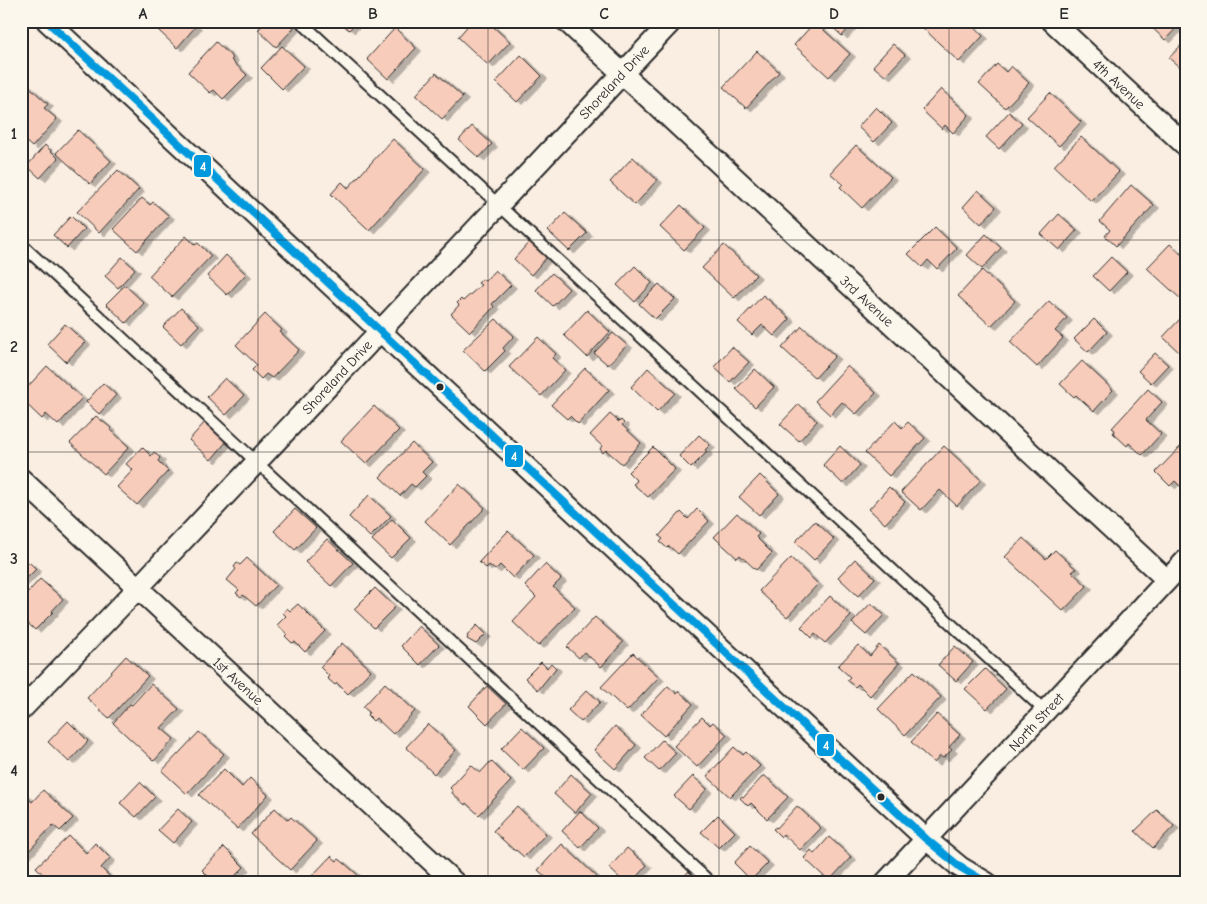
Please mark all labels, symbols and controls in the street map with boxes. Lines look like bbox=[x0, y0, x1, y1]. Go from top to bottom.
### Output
text: A bbox=[139, 5, 148, 23]
text: B bbox=[368, 5, 378, 23]
text: C bbox=[599, 5, 609, 23]
text: D bbox=[829, 5, 839, 23]
text: E bbox=[1059, 5, 1069, 23]
street label: Shoreland Drive bbox=[576, 42, 653, 123]
street label: 4th Avenue bbox=[1089, 56, 1148, 113]
text: 1 bbox=[11, 125, 17, 143]
line badge: 4 bbox=[193, 154, 212, 178]
text: 4 bbox=[200, 158, 207, 175]
street label: 3rd Avenue bbox=[836, 272, 897, 330]
street label: Shoreland Drive bbox=[299, 337, 376, 418]
text: 2 bbox=[10, 338, 18, 356]
unlabelled marker bbox=[435, 382, 445, 392]
line badge: 4 bbox=[504, 444, 524, 468]
text: 4 bbox=[511, 448, 518, 465]
text: 3 bbox=[10, 550, 18, 568]
street label: 1st Avenue bbox=[209, 654, 266, 709]
street label: North Street bbox=[1005, 689, 1068, 755]
line badge: 4 bbox=[816, 733, 835, 757]
text: 4 bbox=[823, 737, 830, 754]
text: 4 bbox=[10, 762, 18, 780]
unlabelled marker bbox=[876, 792, 886, 802]

